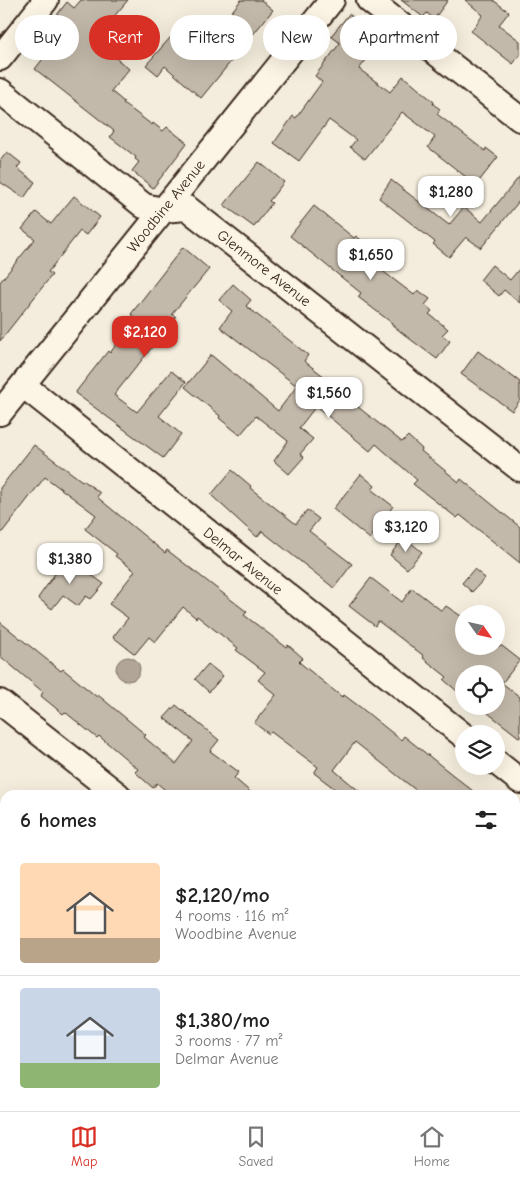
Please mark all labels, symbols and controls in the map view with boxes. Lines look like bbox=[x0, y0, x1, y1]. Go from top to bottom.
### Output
chip: Buy bbox=[15, 15, 79, 60]
chip: Rent bbox=[89, 15, 160, 60]
chip: Filters bbox=[170, 15, 253, 60]
chip: New bbox=[263, 15, 330, 60]
chip: Apartment bbox=[340, 15, 457, 60]
street label: Woodbine Avenue bbox=[123, 156, 209, 256]
pin: $1,280 bbox=[410, 176, 492, 218]
text: $1,280 bbox=[429, 183, 473, 201]
street label: Glenmore Avenue bbox=[214, 226, 315, 310]
pin: $1,650 bbox=[330, 238, 412, 281]
text: $1,650 bbox=[349, 246, 394, 264]
pin: $2,120 bbox=[104, 316, 186, 358]
text: $2,120 bbox=[123, 323, 167, 341]
pin: $1,560 bbox=[288, 376, 370, 419]
text: $1,560 bbox=[307, 384, 352, 402]
pin: $3,120 bbox=[365, 510, 447, 553]
text: $3,120 bbox=[384, 518, 428, 536]
street label: Delmar Avenue bbox=[200, 523, 287, 599]
pin: $1,380 bbox=[29, 542, 111, 585]
text: $1,380 bbox=[48, 550, 92, 568]
north arrow bbox=[455, 605, 505, 655]
map controls bbox=[455, 605, 505, 775]
button: locate bbox=[455, 665, 505, 715]
button: layers bbox=[455, 725, 505, 775]
icon: filters bbox=[472, 806, 500, 834]
text: 6 homes bbox=[20, 808, 96, 832]
icon: home bbox=[60, 883, 120, 943]
text: $2,120/mo bbox=[175, 883, 270, 907]
text: 4 rooms · 116 m² bbox=[175, 907, 288, 925]
text: Woodbine Avenue bbox=[175, 925, 297, 943]
icon: home bbox=[60, 1008, 120, 1068]
text: $1,380/mo bbox=[175, 1008, 270, 1032]
text: 3 rooms · 77 m² bbox=[175, 1032, 283, 1050]
text: Delmar Avenue bbox=[175, 1050, 279, 1068]
tab: Map bbox=[70, 1123, 98, 1170]
tab: Saved bbox=[238, 1123, 273, 1170]
tab: Home bbox=[414, 1123, 450, 1170]

